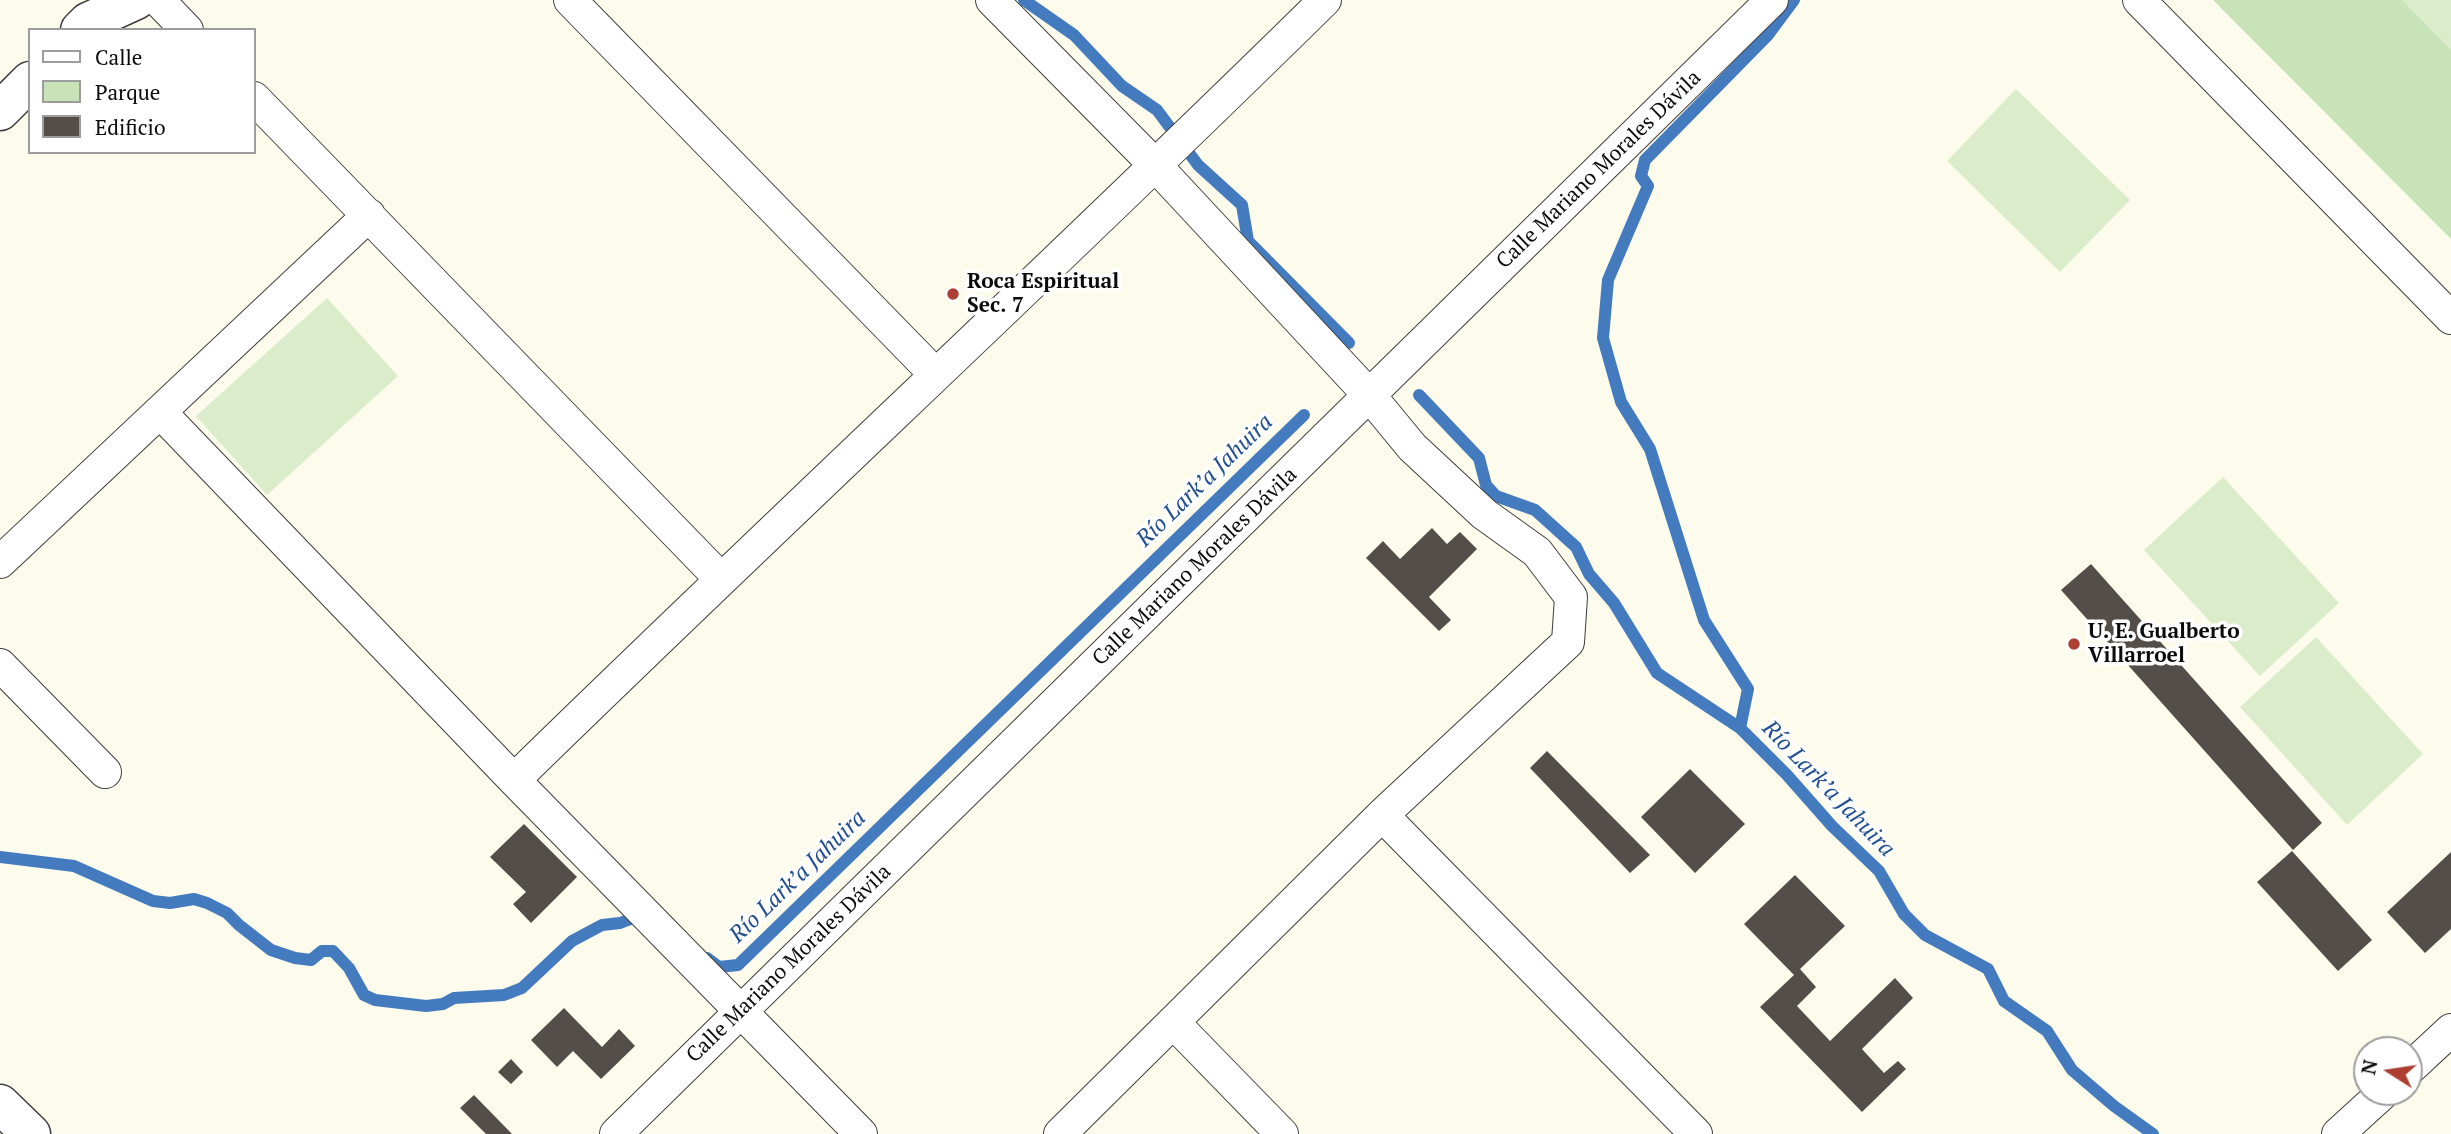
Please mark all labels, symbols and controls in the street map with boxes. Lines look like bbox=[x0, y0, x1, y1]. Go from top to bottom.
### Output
legend bbox=[28, 28, 256, 154]
text: Calle bbox=[95, 43, 142, 71]
street label: Calle Mariano Morales Dávila bbox=[1492, 66, 1706, 274]
text: Parque bbox=[95, 78, 160, 106]
text: Edificio bbox=[95, 113, 166, 141]
place label: Roca Espiritual Sec. 7 bbox=[967, 269, 1119, 319]
marker: Roca Espiritual Sec. 7 bbox=[945, 286, 961, 302]
water label: Río Lark’a Jahuira bbox=[1131, 409, 1279, 553]
street label: Calle Mariano Morales Dávila bbox=[1088, 463, 1302, 671]
place label: U. E. Gualberto Villarroel bbox=[2088, 619, 2240, 669]
marker: U. E. Gualberto Villarroel bbox=[2066, 636, 2082, 652]
water label: Río Lark’a Jahuira bbox=[1756, 715, 1900, 863]
water label: Río Lark’a Jahuira bbox=[724, 805, 872, 949]
street label: Calle Mariano Morales Dávila bbox=[682, 860, 896, 1068]
north arrow bbox=[2353, 1036, 2423, 1106]
text: N bbox=[2355, 1057, 2383, 1077]

